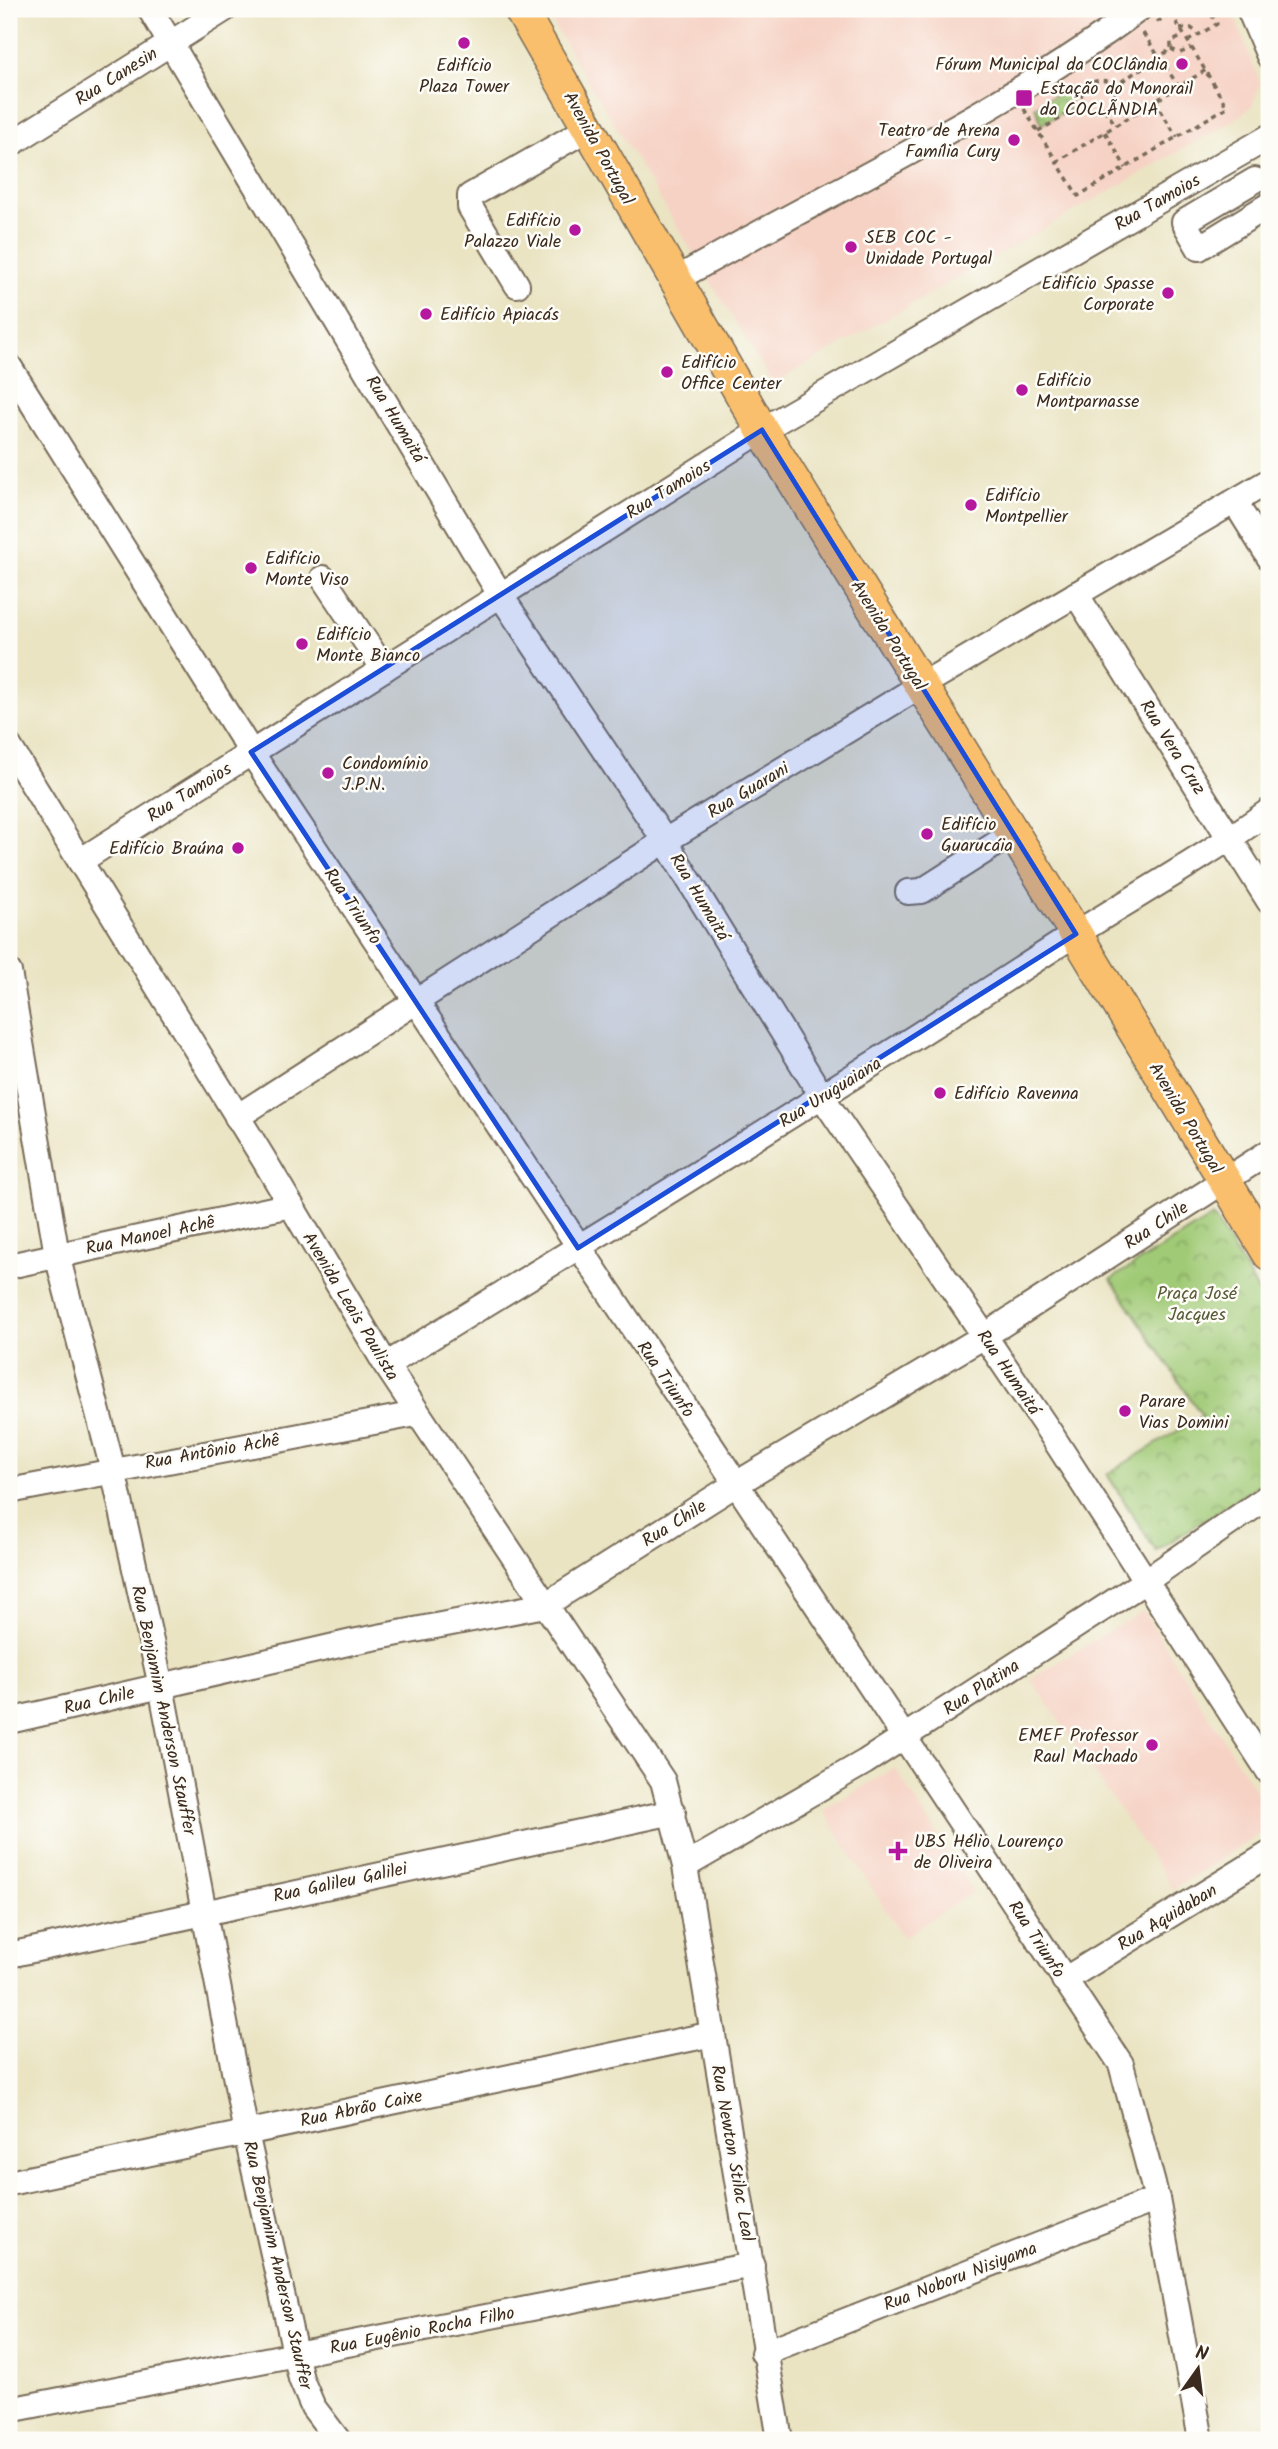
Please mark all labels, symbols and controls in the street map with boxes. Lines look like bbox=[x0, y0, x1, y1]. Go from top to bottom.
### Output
marker: Edifício Plaza Tower bbox=[456, 35, 472, 51]
street label: Rua Canesin bbox=[70, 40, 164, 114]
place label: Fórum Municipal da COClândia bbox=[935, 51, 1168, 80]
place label: Edifício Plaza Tower bbox=[419, 52, 510, 102]
marker: Fórum Municipal da COClândia bbox=[1174, 56, 1190, 72]
place label: Estação do Monorail da COCLÃNDIA bbox=[1040, 75, 1194, 125]
street label: Avenida Portugal bbox=[554, 87, 641, 211]
marker: Estação do Monorail da COCLÃNDIA bbox=[1014, 88, 1034, 108]
place label: Teatro de Arena Família Cury bbox=[878, 117, 1001, 167]
marker: Teatro de Arena Família Cury bbox=[1006, 132, 1022, 148]
street label: Rua Tamoios bbox=[1109, 167, 1207, 240]
place label: Edifício Palazzo Viale bbox=[464, 207, 561, 257]
marker: Edifício Palazzo Viale bbox=[567, 222, 583, 238]
place label: SEB COC - Unidade Portugal bbox=[865, 224, 993, 274]
marker: SEB COC - Unidade Portugal bbox=[843, 239, 859, 255]
place label: Edifício Spasse Corporate bbox=[1041, 270, 1154, 320]
marker: Edifício Spasse Corporate bbox=[1160, 285, 1176, 301]
place label: Edifício Apiacás bbox=[440, 301, 559, 330]
marker: Edifício Apiacás bbox=[418, 306, 434, 322]
place label: Edifício Office Center bbox=[681, 349, 782, 399]
marker: Edifício Office Center bbox=[659, 364, 675, 380]
place label: Edifício Montparnasse bbox=[1036, 367, 1139, 417]
street label: Rua Humaitá bbox=[357, 370, 433, 471]
marker: Edifício Montparnasse bbox=[1014, 382, 1030, 398]
street label: Rua Tamoios bbox=[621, 453, 717, 528]
place label: Edifício Montpellier bbox=[985, 482, 1069, 532]
marker: Edifício Montpellier bbox=[963, 497, 979, 513]
place label: Edifício Monte Viso bbox=[265, 545, 349, 595]
marker: Edifício Monte Viso bbox=[243, 560, 259, 576]
street label: Avenida Portugal bbox=[842, 575, 934, 697]
place label: Edifício Monte Bianco bbox=[316, 621, 420, 671]
marker: Edifício Monte Bianco bbox=[294, 636, 310, 652]
street label: Rua Vera Cruz bbox=[1131, 695, 1213, 801]
place label: Condomínio J.P.N. bbox=[342, 750, 428, 800]
street label: Rua Guarani bbox=[702, 755, 796, 827]
street label: Rua Tamoios bbox=[142, 756, 238, 831]
marker: Condomínio J.P.N. bbox=[320, 765, 336, 781]
place label: Edifício Guarucáia bbox=[941, 811, 1013, 861]
marker: Edifício Guarucáia bbox=[919, 826, 935, 842]
place label: Edifício Braúna bbox=[109, 835, 224, 864]
marker: Edifício Braúna bbox=[230, 840, 246, 856]
street label: Rua Humaitá bbox=[661, 848, 737, 949]
street label: Rua Triunfo bbox=[315, 862, 388, 951]
street label: Rua Uruguaiana bbox=[774, 1050, 888, 1136]
street label: Avenida Portugal bbox=[1140, 1057, 1230, 1181]
place label: Edifício Ravenna bbox=[954, 1080, 1079, 1109]
marker: Edifício Ravenna bbox=[932, 1085, 948, 1101]
street label: Rua Chile bbox=[1119, 1194, 1195, 1258]
street label: Rua Manoel Achê bbox=[83, 1208, 219, 1264]
street label: Avenida Leais Paulista bbox=[294, 1227, 406, 1387]
park label: Praça José Jacques bbox=[1157, 1280, 1238, 1330]
street label: Rua Humaitá bbox=[968, 1324, 1048, 1423]
street label: Rua Triunfo bbox=[628, 1335, 701, 1424]
place label: Parare Vias Domini bbox=[1139, 1388, 1229, 1438]
marker: Parare Vias Domini bbox=[1117, 1403, 1133, 1419]
street label: Rua Antônio Achê bbox=[143, 1426, 283, 1479]
street label: Rua Chile bbox=[637, 1493, 713, 1556]
street label: Rua Benjamim Anderson Stauffer bbox=[122, 1583, 203, 1839]
street label: Rua Platina bbox=[938, 1652, 1026, 1724]
street label: Rua Chile bbox=[61, 1679, 138, 1724]
place label: EMEF Professor Raul Machado bbox=[1018, 1722, 1139, 1772]
marker: EMEF Professor Raul Machado bbox=[1144, 1737, 1160, 1753]
place label: UBS Hélio Lourenço de Oliveira bbox=[914, 1828, 1064, 1878]
marker: UBS Hélio Lourenço de Oliveira bbox=[888, 1841, 908, 1861]
street label: Rua Galileu Galilei bbox=[271, 1855, 411, 1912]
street label: Rua Aquidaban bbox=[1112, 1877, 1223, 1960]
street label: Rua Triunfo bbox=[1000, 1895, 1072, 1985]
street label: Rua Newton Stilac Leal bbox=[702, 2063, 761, 2244]
street label: Rua Abrão Caixe bbox=[297, 2082, 425, 2137]
street label: Rua Benjamim Anderson Stauffer bbox=[234, 2138, 320, 2394]
street label: Rua Noboru Nisiyama bbox=[879, 2235, 1042, 2320]
street label: Rua Eugênio Rocha Filho bbox=[327, 2299, 517, 2364]
north arrow bbox=[1162, 2334, 1232, 2404]
text: N bbox=[1192, 2338, 1211, 2370]

